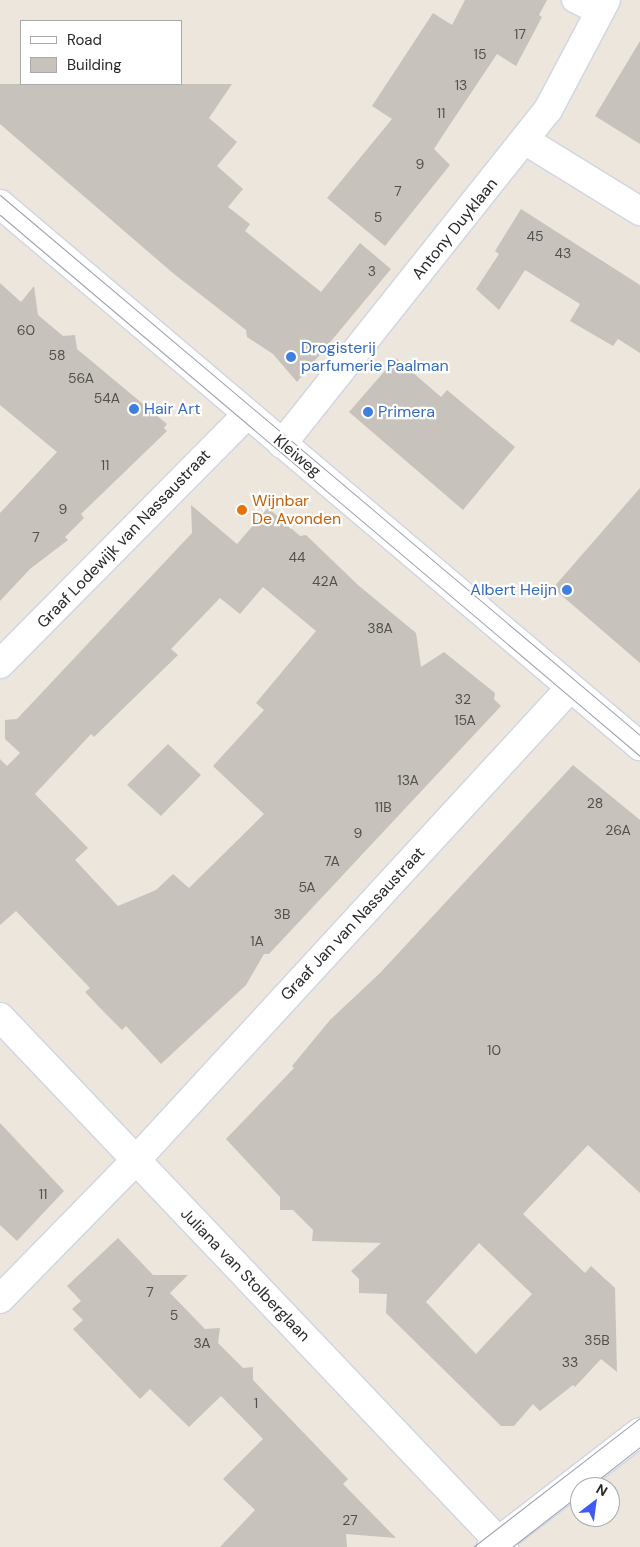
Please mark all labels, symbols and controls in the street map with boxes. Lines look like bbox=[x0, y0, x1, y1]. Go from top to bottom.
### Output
legend bbox=[20, 20, 182, 85]
house number: 17 bbox=[514, 26, 526, 42]
text: Road bbox=[67, 30, 102, 50]
house number: 15 bbox=[474, 46, 486, 62]
text: Building bbox=[67, 55, 122, 75]
house number: 13 bbox=[455, 77, 467, 93]
house number: 11 bbox=[437, 105, 445, 121]
house number: 9 bbox=[416, 156, 424, 172]
street label: Antony Duyklaan bbox=[408, 174, 502, 284]
house number: 7 bbox=[394, 183, 402, 199]
house number: 5 bbox=[374, 209, 382, 225]
house number: 45 bbox=[526, 228, 544, 244]
house number: 43 bbox=[555, 245, 571, 261]
house number: 3 bbox=[368, 263, 376, 279]
house number: 60 bbox=[17, 322, 35, 338]
place label: Drogisterij parfumerie Paalman bbox=[301, 338, 449, 376]
house number: 58 bbox=[48, 347, 66, 363]
marker: Drogisterij parfumerie Paalman bbox=[285, 351, 297, 363]
house number: 56A bbox=[68, 370, 94, 386]
house number: 54A bbox=[94, 390, 120, 406]
place label: Hair Art bbox=[144, 399, 200, 419]
place label: Primera bbox=[378, 402, 435, 422]
marker: Hair Art bbox=[128, 403, 140, 415]
marker: Primera bbox=[362, 406, 374, 418]
street label: Kleiweg bbox=[269, 431, 325, 481]
street label: Graaf Lodewijk van Nassaustraat bbox=[33, 446, 215, 632]
house number: 11 bbox=[101, 457, 109, 473]
place label: Wijnbar De Avonden bbox=[252, 491, 341, 529]
house number: 9 bbox=[59, 501, 67, 517]
marker: Wijnbar De Avonden bbox=[236, 504, 248, 516]
house number: 7 bbox=[32, 529, 40, 545]
house number: 44 bbox=[289, 549, 305, 565]
house number: 42A bbox=[312, 573, 338, 589]
place label: Albert Heijn bbox=[470, 580, 557, 600]
marker: Albert Heijn bbox=[561, 584, 573, 596]
house number: 38A bbox=[367, 620, 393, 636]
house number: 32 bbox=[455, 691, 471, 707]
house number: 15A bbox=[454, 712, 476, 728]
house number: 13A bbox=[397, 772, 419, 788]
house number: 28 bbox=[587, 795, 603, 811]
house number: 11B bbox=[374, 799, 392, 815]
house number: 26A bbox=[605, 822, 631, 838]
house number: 9 bbox=[354, 825, 362, 841]
street label: Graaf Jan van Nassaustraat bbox=[277, 843, 429, 1005]
house number: 7A bbox=[324, 853, 340, 869]
house number: 5A bbox=[298, 879, 316, 895]
house number: 3B bbox=[274, 906, 290, 922]
house number: 1A bbox=[250, 933, 264, 949]
house number: 10 bbox=[487, 1042, 501, 1058]
house number: 11 bbox=[39, 1186, 47, 1202]
street label: Juliana van Stolberglaan bbox=[176, 1204, 314, 1346]
house number: 7 bbox=[146, 1284, 154, 1300]
house number: 5 bbox=[170, 1307, 178, 1323]
house number: 35B bbox=[584, 1332, 610, 1348]
house number: 3A bbox=[193, 1335, 211, 1351]
house number: 33 bbox=[562, 1354, 578, 1370]
house number: 1 bbox=[254, 1395, 258, 1411]
north arrow bbox=[570, 1477, 620, 1527]
text: N bbox=[593, 1480, 611, 1500]
house number: 27 bbox=[342, 1512, 358, 1528]

